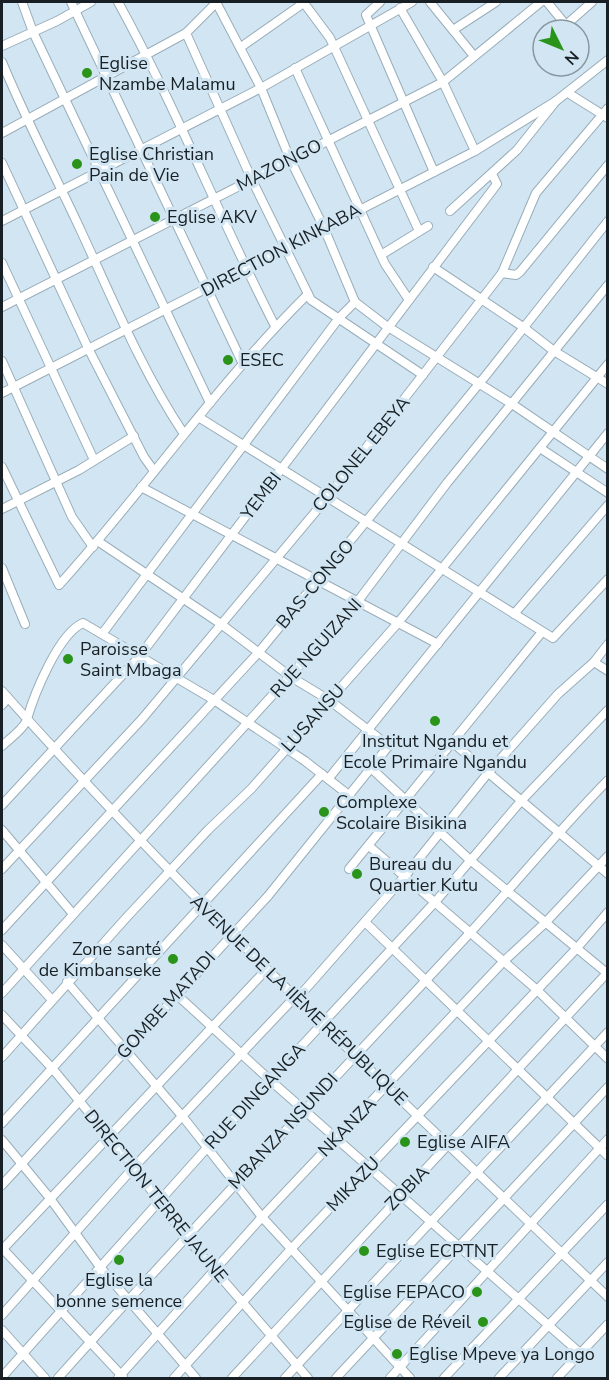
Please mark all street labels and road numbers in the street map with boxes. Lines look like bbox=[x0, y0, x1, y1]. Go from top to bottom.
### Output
street label: MAZONGO bbox=[232, 133, 326, 197]
street label: DIRECTION KINKABA bbox=[197, 198, 365, 302]
street label: COLONEL EBEYA bbox=[307, 391, 415, 517]
street label: YEMBI bbox=[235, 467, 287, 525]
street label: BAS-CONGO bbox=[271, 534, 359, 634]
street label: RUE NGUIZANI bbox=[265, 593, 367, 703]
street label: LUSANSU bbox=[276, 679, 350, 757]
street label: AVENUE DE LA IIÈME RÉPUBLIQUE bbox=[185, 889, 413, 1111]
street label: GOMBE MATADI bbox=[111, 946, 221, 1064]
street label: RUE DINGANGA bbox=[199, 1038, 311, 1154]
street label: MBANZA NSUNDI bbox=[223, 1068, 343, 1194]
street label: NKANZA bbox=[313, 1092, 381, 1162]
street label: DIRECTION TERRE JAUNE bbox=[79, 1105, 233, 1287]
street label: MIKAZU bbox=[321, 1151, 385, 1217]
street label: ZOBIA bbox=[380, 1160, 434, 1216]

